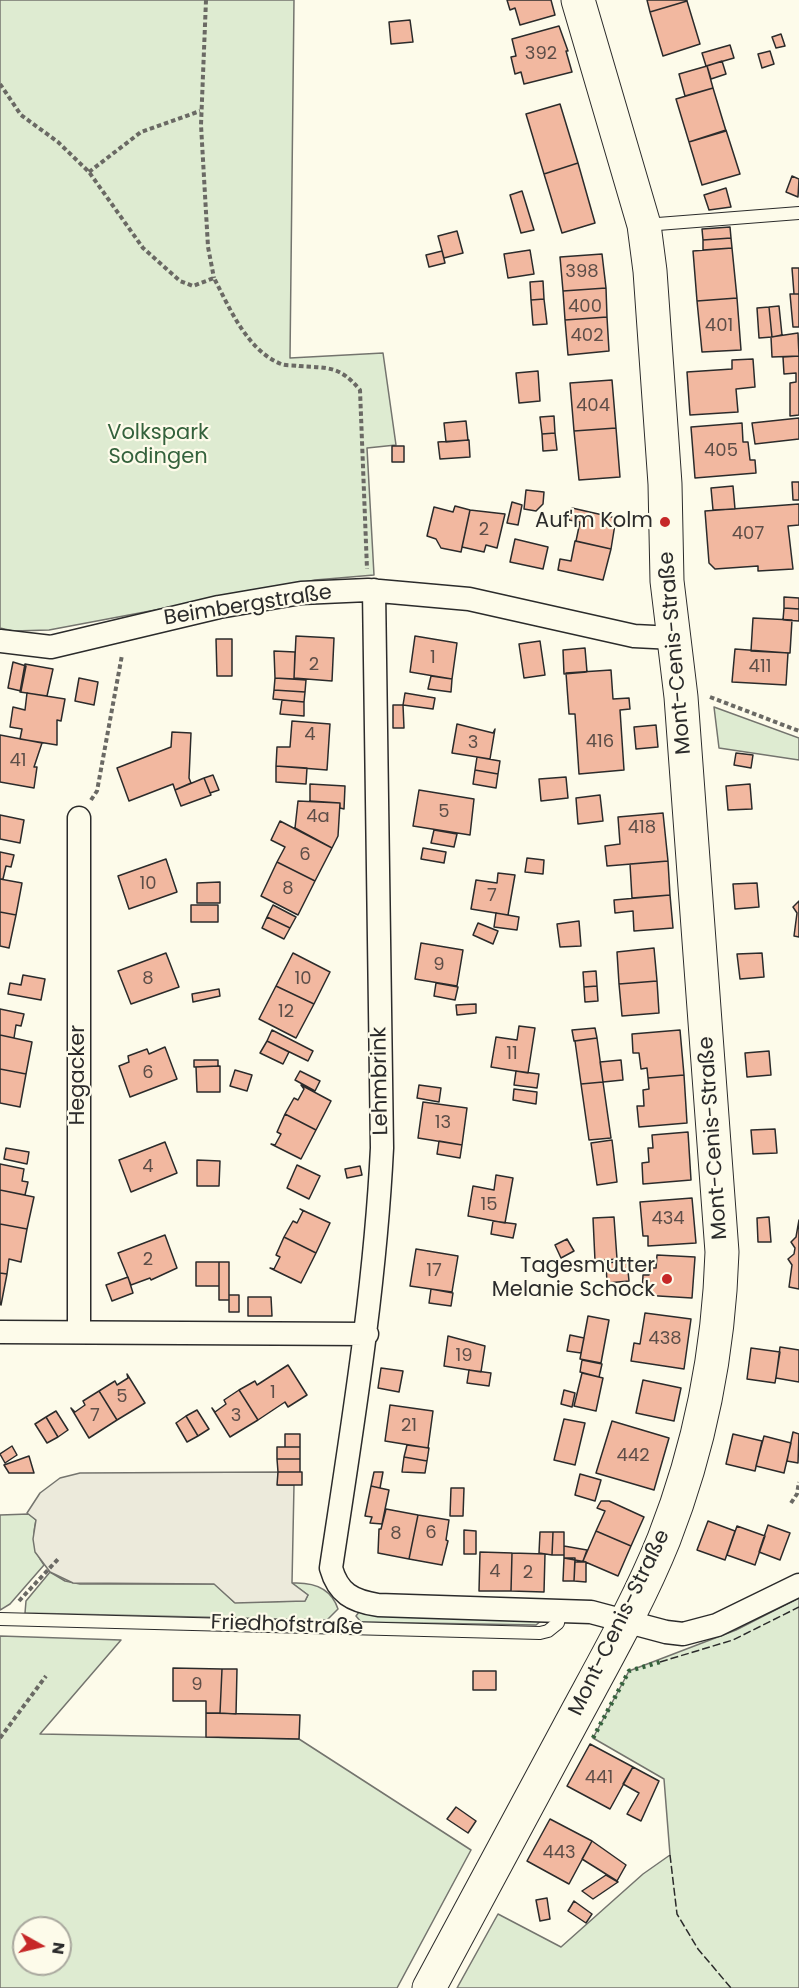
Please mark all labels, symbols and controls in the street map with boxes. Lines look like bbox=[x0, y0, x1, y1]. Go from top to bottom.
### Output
house number: 392 bbox=[525, 43, 557, 65]
house number: 398 bbox=[565, 261, 599, 283]
house number: 400 bbox=[568, 296, 602, 318]
house number: 401 bbox=[705, 315, 733, 337]
house number: 402 bbox=[571, 325, 603, 347]
house number: 404 bbox=[576, 395, 610, 417]
park label: Volkspark Sodingen bbox=[107, 421, 209, 471]
house number: 405 bbox=[704, 440, 738, 462]
place label: Auf'm Kolm bbox=[535, 509, 653, 535]
marker: Auf'm Kolm bbox=[658, 515, 672, 529]
house number: 2 bbox=[479, 519, 489, 541]
house number: 407 bbox=[732, 523, 764, 545]
street label: Mont-Cenis-Straße bbox=[655, 550, 697, 756]
street label: Beimbergstraße bbox=[162, 580, 334, 632]
house number: 1 bbox=[430, 647, 436, 669]
house number: 2 bbox=[309, 654, 319, 676]
house number: 411 bbox=[749, 656, 771, 678]
house number: 4 bbox=[304, 724, 316, 746]
house number: 416 bbox=[586, 731, 614, 753]
house number: 3 bbox=[468, 732, 478, 754]
house number: 41 bbox=[9, 750, 27, 772]
house number: 5 bbox=[438, 801, 450, 823]
house number: 4a bbox=[306, 806, 330, 828]
house number: 418 bbox=[628, 817, 656, 839]
house number: 6 bbox=[299, 844, 311, 866]
house number: 10 bbox=[139, 873, 157, 895]
house number: 8 bbox=[282, 878, 294, 900]
house number: 7 bbox=[487, 885, 497, 907]
house number: 9 bbox=[433, 954, 445, 976]
house number: 8 bbox=[142, 968, 154, 990]
house number: 10 bbox=[294, 968, 312, 990]
house number: 12 bbox=[278, 1001, 294, 1023]
street label: Hegacker bbox=[66, 1025, 92, 1125]
street label: Lehmbrink bbox=[367, 1026, 395, 1136]
street label: Mont-Cenis-Straße bbox=[694, 1035, 734, 1241]
house number: 11 bbox=[506, 1043, 518, 1065]
house number: 6 bbox=[142, 1062, 154, 1084]
house number: 13 bbox=[435, 1112, 451, 1134]
house number: 4 bbox=[142, 1156, 154, 1178]
house number: 15 bbox=[480, 1194, 498, 1216]
house number: 434 bbox=[651, 1208, 685, 1230]
house number: 2 bbox=[143, 1249, 153, 1271]
place label: Tagesmutter Melanie Schock bbox=[492, 1254, 655, 1304]
house number: 17 bbox=[426, 1260, 442, 1282]
marker: Tagesmutter Melanie Schock bbox=[660, 1272, 674, 1286]
house number: 438 bbox=[648, 1328, 682, 1350]
house number: 19 bbox=[455, 1345, 473, 1367]
house number: 1 bbox=[270, 1382, 276, 1404]
house number: 5 bbox=[116, 1386, 128, 1408]
house number: 7 bbox=[90, 1405, 100, 1427]
house number: 3 bbox=[231, 1405, 241, 1427]
house number: 21 bbox=[401, 1415, 417, 1437]
house number: 442 bbox=[617, 1445, 649, 1467]
house number: 6 bbox=[425, 1522, 437, 1544]
house number: 8 bbox=[390, 1523, 402, 1545]
street label: Mont-Cenis-Straße bbox=[564, 1526, 676, 1720]
house number: 4 bbox=[489, 1561, 501, 1583]
house number: 2 bbox=[523, 1562, 533, 1584]
street label: Friedhofstraße bbox=[210, 1611, 364, 1641]
house number: 9 bbox=[191, 1674, 203, 1696]
house number: 441 bbox=[585, 1767, 613, 1789]
house number: 443 bbox=[542, 1842, 576, 1864]
north arrow bbox=[12, 1916, 72, 1976]
text: N bbox=[46, 1941, 71, 1956]

